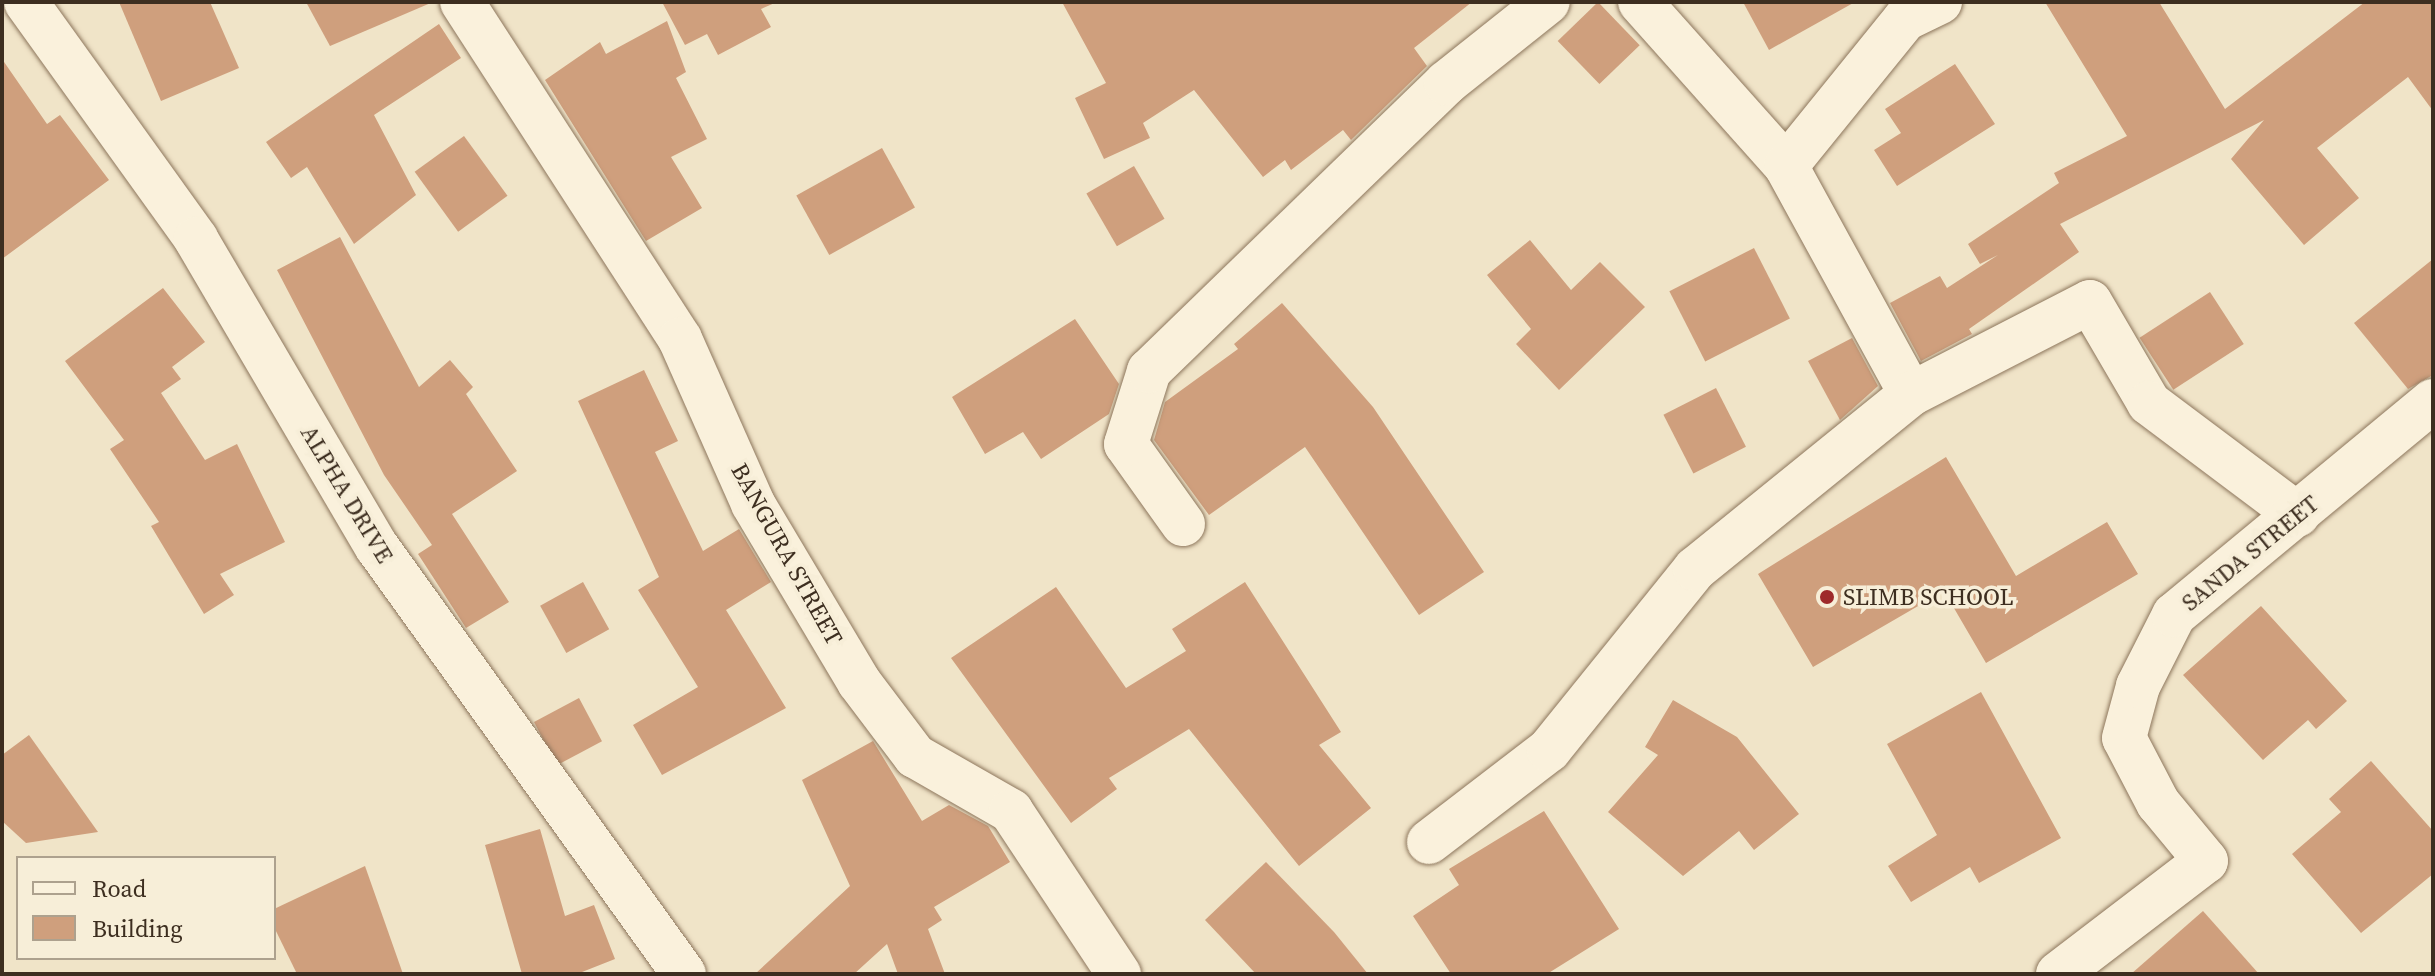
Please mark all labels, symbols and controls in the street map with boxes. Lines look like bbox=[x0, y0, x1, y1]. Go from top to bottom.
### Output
street label: ALPHA DRIVE bbox=[295, 420, 399, 568]
street label: BANGURA STREET bbox=[725, 458, 849, 650]
street label: SANDA STREET bbox=[2176, 489, 2324, 617]
place label: SLIMB SCHOOL bbox=[1843, 583, 2014, 611]
marker: SLIMB SCHOOL bbox=[1818, 588, 1836, 606]
legend bbox=[16, 856, 276, 960]
text: Road bbox=[92, 872, 146, 905]
text: Building bbox=[92, 912, 183, 945]

